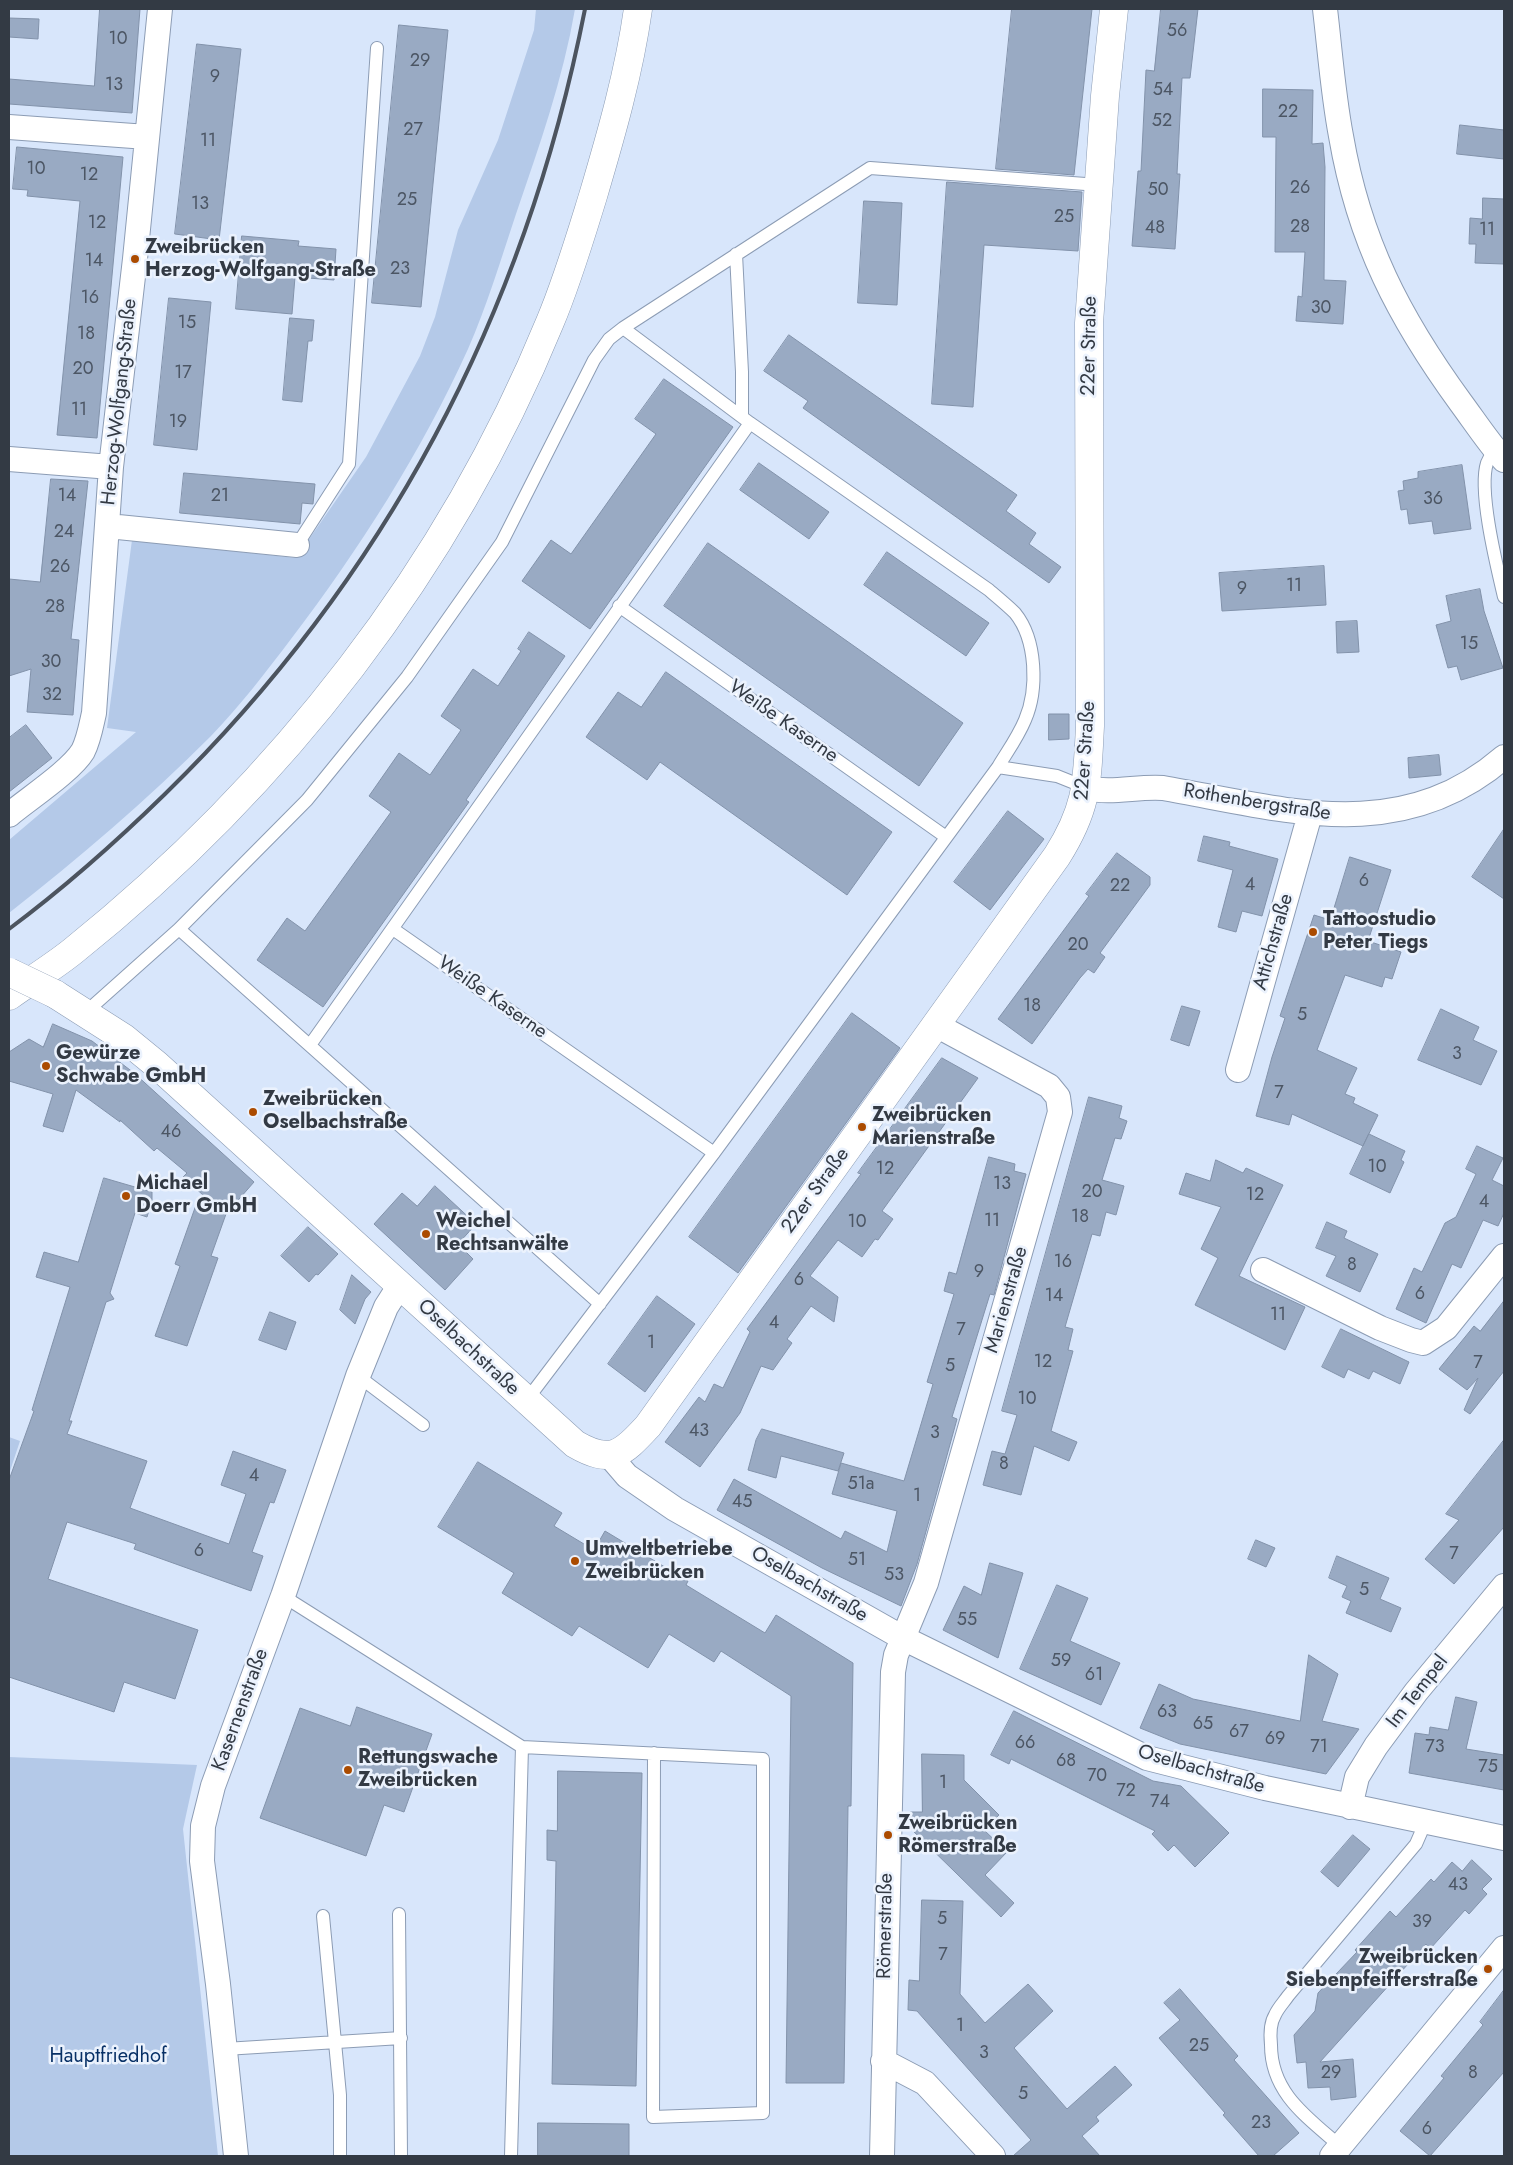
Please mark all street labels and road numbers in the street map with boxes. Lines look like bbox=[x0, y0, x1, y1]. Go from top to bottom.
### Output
street label: 22er Straße bbox=[1077, 296, 1103, 396]
street label: Herzog-Wolfgang-Straße bbox=[97, 297, 143, 507]
street label: Weiße Kaserne bbox=[724, 675, 842, 769]
street label: 22er Straße bbox=[1071, 700, 1101, 802]
street label: Rothenbergstraße bbox=[1182, 780, 1332, 826]
street label: Attichstraße bbox=[1249, 891, 1299, 993]
street label: Weiße Kaserne bbox=[433, 951, 551, 1045]
street label: 22er Straße bbox=[777, 1144, 855, 1238]
street label: Marienstraße bbox=[980, 1244, 1034, 1356]
street label: Oselbachstraße bbox=[412, 1295, 524, 1401]
street label: Oselbachstraße bbox=[746, 1542, 872, 1628]
street label: Kasernenstraße bbox=[208, 1646, 274, 1774]
street label: Im Tempel bbox=[1382, 1651, 1454, 1733]
street label: Oselbachstraße bbox=[1135, 1740, 1267, 1800]
street label: Römerstraße bbox=[873, 1873, 899, 1979]

